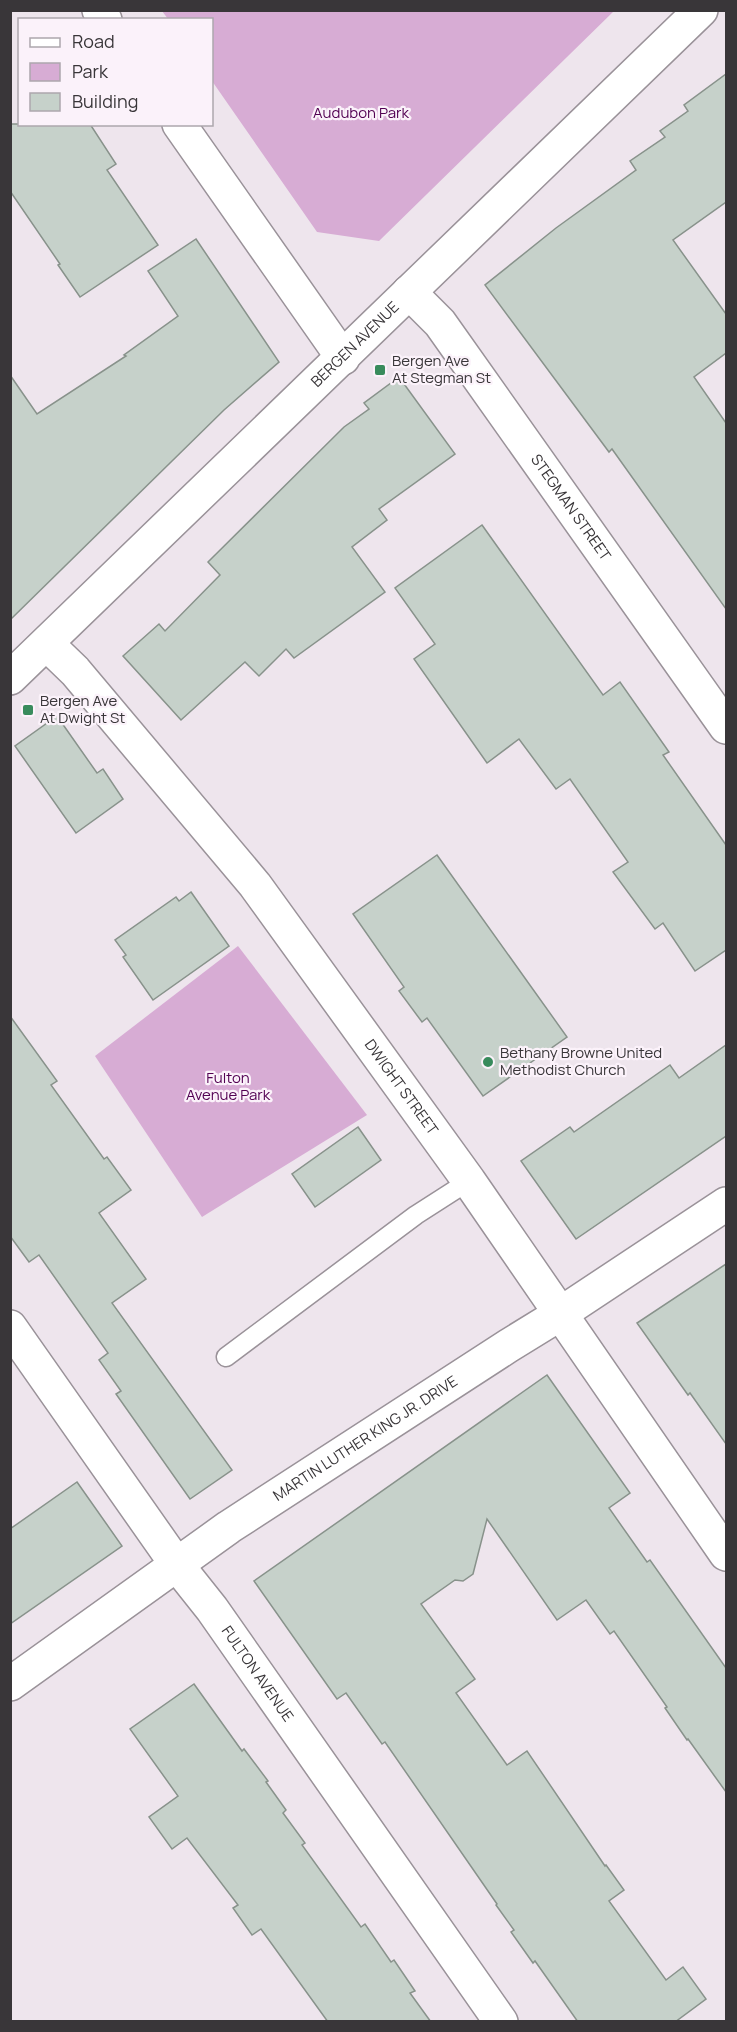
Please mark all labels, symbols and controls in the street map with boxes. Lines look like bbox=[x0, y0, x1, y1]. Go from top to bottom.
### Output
legend bbox=[18, 18, 213, 126]
text: Road bbox=[72, 29, 115, 53]
text: Park bbox=[72, 59, 109, 83]
text: Building bbox=[72, 89, 138, 113]
park label: Audubon Park bbox=[313, 102, 409, 123]
street label: BERGEN AVENUE bbox=[306, 296, 403, 392]
place label: Bergen Ave At Stegman St bbox=[392, 350, 491, 388]
marker: Bergen Ave At Stegman St bbox=[373, 363, 387, 377]
street label: STEGMAN STREET bbox=[526, 450, 616, 565]
place label: Bergen Ave At Dwight St bbox=[40, 690, 125, 728]
marker: Bergen Ave At Dwight St bbox=[21, 703, 35, 717]
street label: DWIGHT STREET bbox=[360, 1035, 443, 1139]
place label: Bethany Browne United Methodist Church bbox=[500, 1042, 662, 1080]
marker: Bethany Browne United Methodist Church bbox=[481, 1055, 495, 1069]
park label: Fulton Avenue Park bbox=[186, 1067, 271, 1105]
street label: MARTIN LUTHER KING JR. DRIVE bbox=[269, 1371, 461, 1506]
street label: FULTON AVENUE bbox=[217, 1621, 299, 1726]

